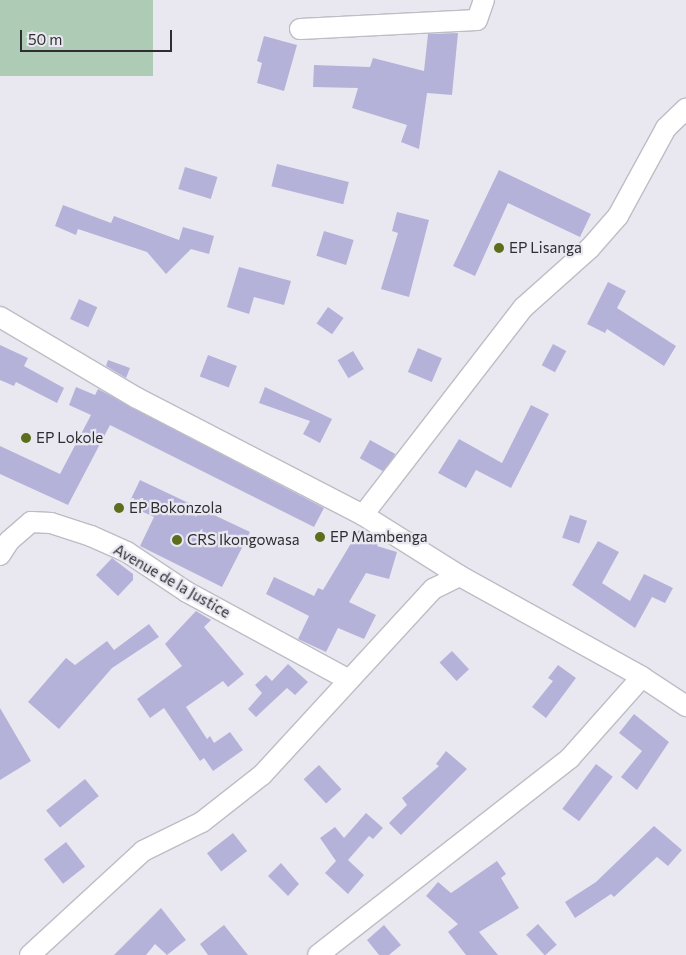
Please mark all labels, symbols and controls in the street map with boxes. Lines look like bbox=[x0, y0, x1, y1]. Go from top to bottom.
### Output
scale bar bbox=[22, 20, 175, 52]
text: 50 m bbox=[28, 30, 62, 48]
place label: EP Lisanga bbox=[509, 239, 582, 257]
marker: EP Lisanga bbox=[493, 242, 505, 254]
place label: EP Lokole bbox=[36, 429, 103, 447]
marker: EP Lokole bbox=[20, 432, 32, 444]
place label: EP Bokonzola bbox=[129, 499, 222, 517]
marker: EP Bokonzola bbox=[113, 502, 125, 514]
place label: EP Mambenga bbox=[330, 528, 428, 546]
place label: CRS Ikongowasa bbox=[187, 531, 300, 549]
marker: EP Mambenga bbox=[314, 531, 326, 543]
marker: CRS Ikongowasa bbox=[171, 534, 183, 546]
street label: Avenue de la Justice bbox=[110, 540, 234, 622]

